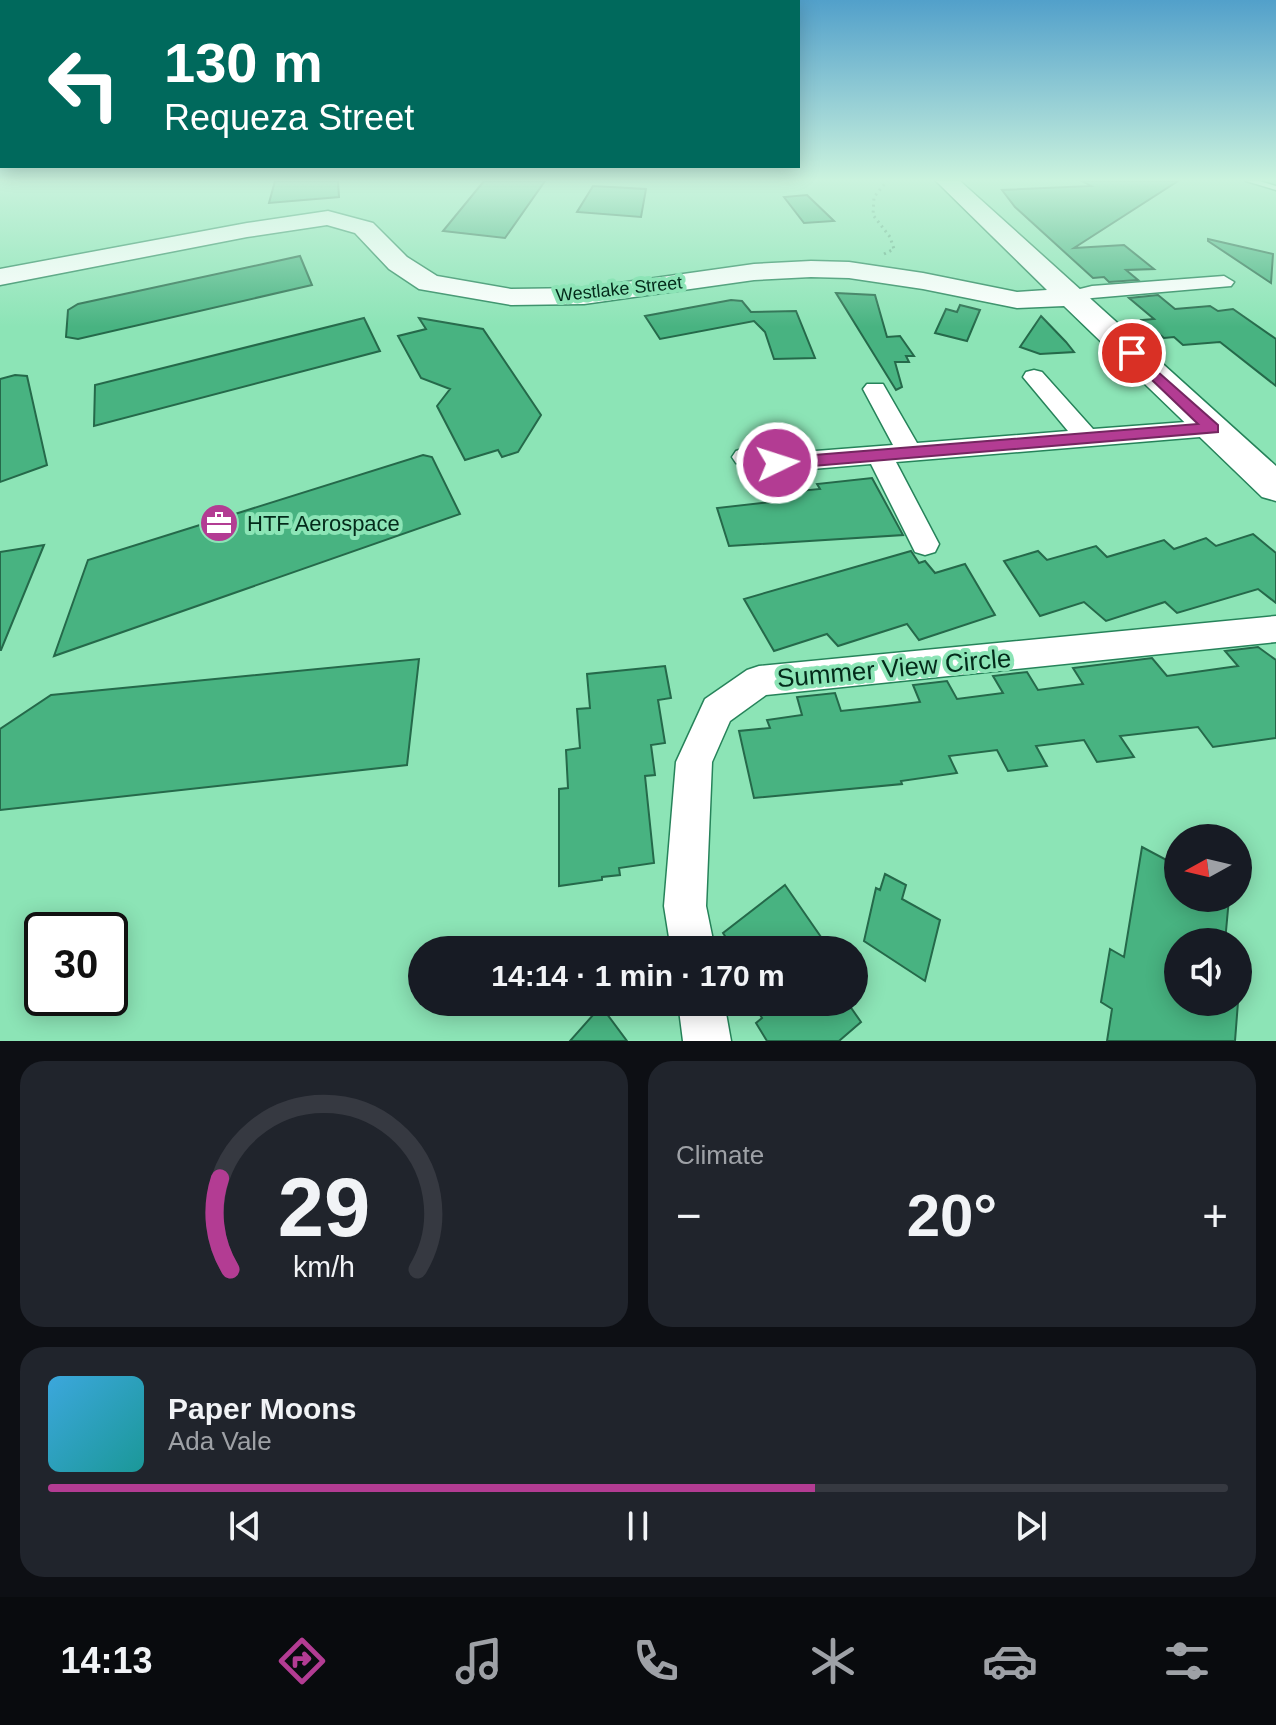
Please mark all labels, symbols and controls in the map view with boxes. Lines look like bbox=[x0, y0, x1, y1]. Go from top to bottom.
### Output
text: 130 m bbox=[164, 31, 323, 94]
icon: left bbox=[32, 32, 136, 136]
text: Requeza Street bbox=[164, 97, 414, 138]
street label: Westlake Street bbox=[555, 272, 683, 306]
pin bbox=[1098, 319, 1166, 387]
icon: arrive bbox=[1110, 331, 1154, 375]
position arrow bbox=[735, 421, 819, 505]
office icon: HTF Aerospace bbox=[198, 502, 240, 544]
place label: HTF Aerospace bbox=[247, 511, 400, 536]
street label: Summer View Circle bbox=[776, 643, 1012, 693]
north arrow bbox=[1164, 824, 1252, 912]
map controls bbox=[1164, 824, 1252, 1016]
speed limit sign: 30 bbox=[24, 912, 128, 1016]
button: sound bbox=[1164, 928, 1252, 1016]
text: 14:14 · 1 min · 170 m bbox=[491, 959, 785, 992]
text: Climate bbox=[676, 1140, 764, 1170]
text: 29 bbox=[278, 1161, 370, 1254]
text: 20° bbox=[907, 1182, 997, 1249]
text: − bbox=[676, 1191, 702, 1240]
text: + bbox=[1202, 1191, 1228, 1240]
text: km/h bbox=[293, 1251, 355, 1283]
text: Paper Moons bbox=[168, 1392, 356, 1425]
text: Ada Vale bbox=[168, 1426, 272, 1456]
icon: previous bbox=[223, 1504, 267, 1548]
icon: pause bbox=[616, 1504, 660, 1548]
icon: next bbox=[1009, 1504, 1053, 1548]
icon: directions bbox=[274, 1633, 330, 1689]
icon: music bbox=[451, 1633, 507, 1689]
icon: phone bbox=[628, 1633, 684, 1689]
icon: climate bbox=[805, 1633, 861, 1689]
icon: car bbox=[982, 1633, 1038, 1689]
icon: filters bbox=[1159, 1633, 1215, 1689]
text: 14:13 bbox=[61, 1640, 153, 1681]

